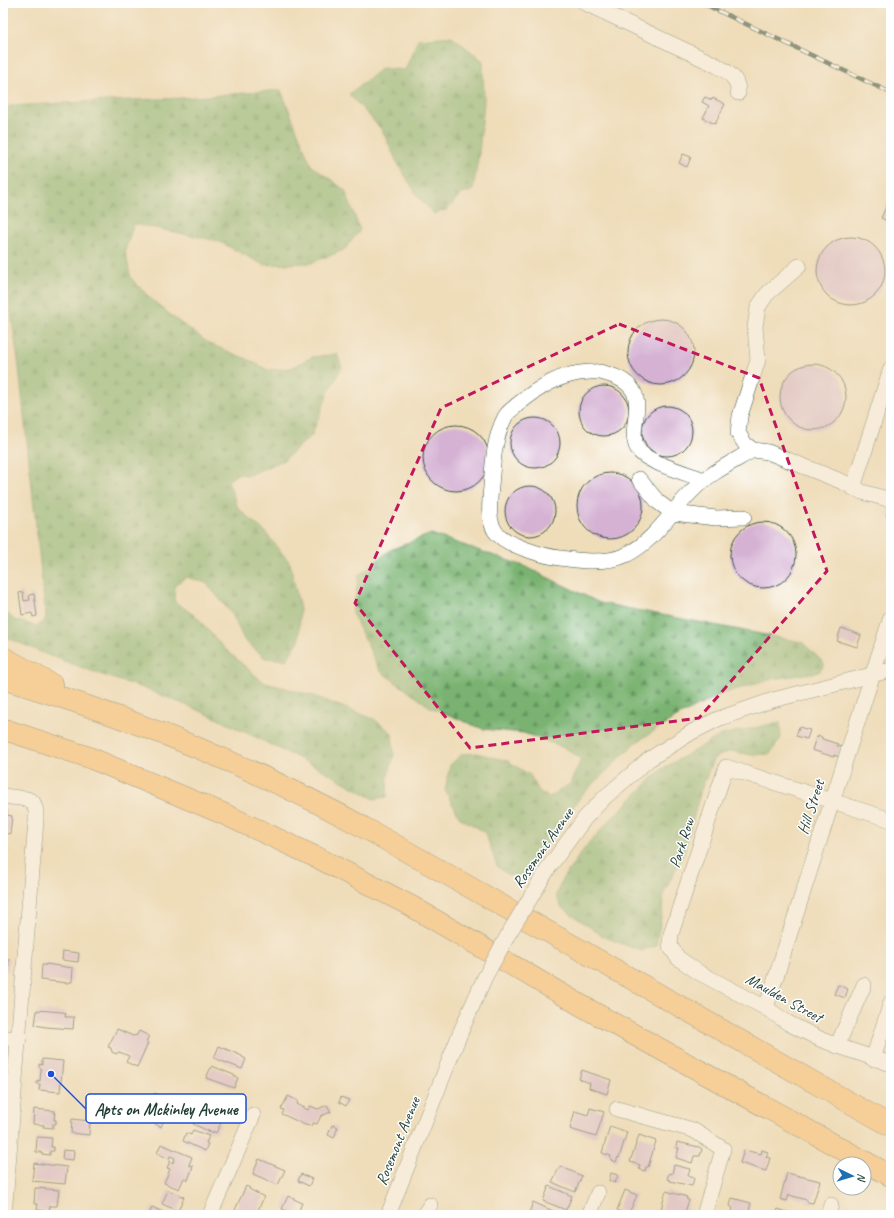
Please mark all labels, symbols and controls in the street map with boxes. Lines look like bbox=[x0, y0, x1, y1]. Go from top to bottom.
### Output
street label: Hill Street bbox=[793, 776, 830, 837]
street label: Rosemont Avenue bbox=[508, 803, 579, 892]
street label: Park Row bbox=[665, 814, 700, 870]
street label: Maulden Street bbox=[742, 969, 828, 1029]
street label: Rosemont Avenue bbox=[371, 1092, 425, 1188]
callout: Apts on Mckinley Avenue bbox=[86, 1094, 246, 1123]
text: Apts on Mckinley Avenue bbox=[94, 1099, 239, 1120]
north arrow bbox=[832, 1156, 872, 1196]
text: N bbox=[855, 1173, 869, 1183]

